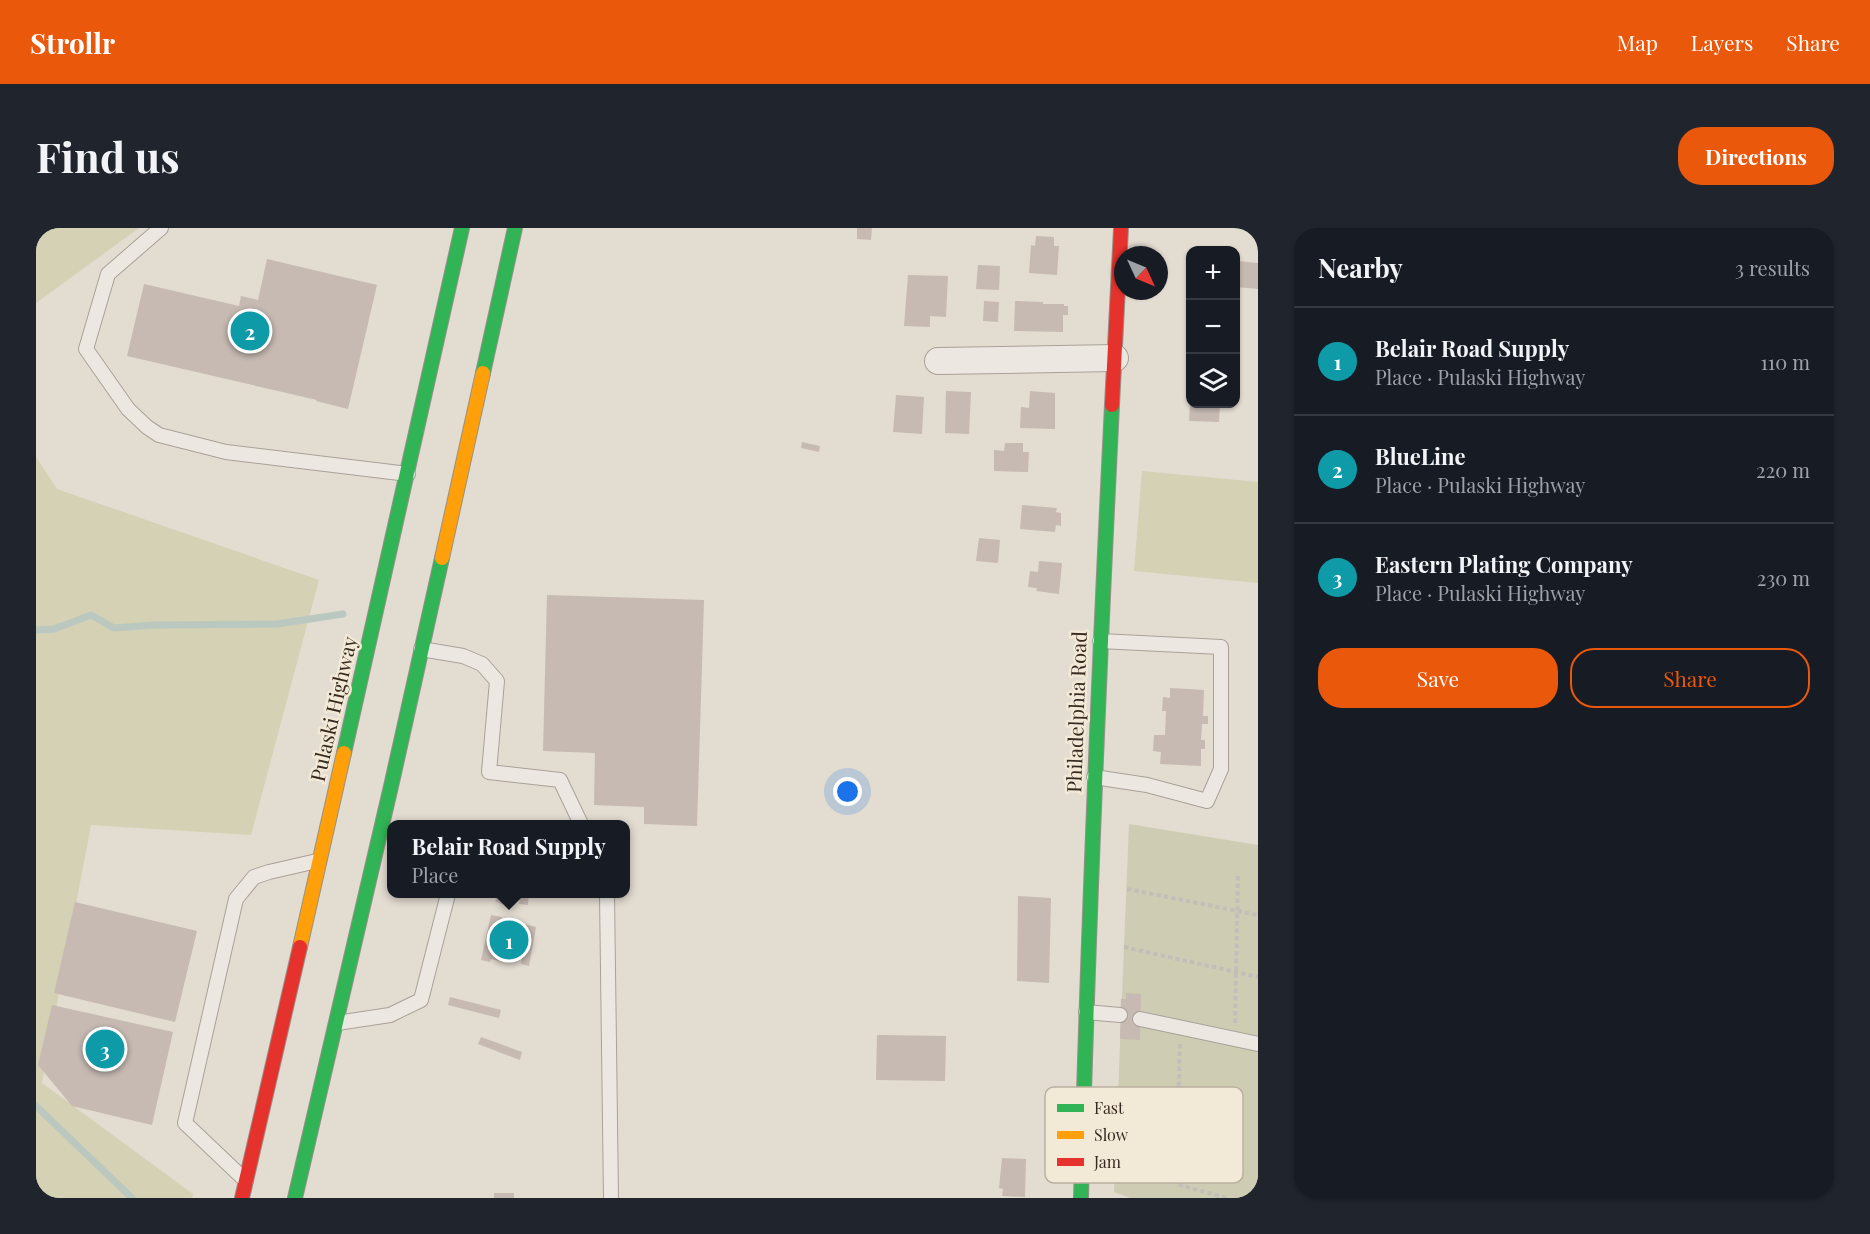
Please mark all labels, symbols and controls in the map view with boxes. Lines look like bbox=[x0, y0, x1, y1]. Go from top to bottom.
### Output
text: Strollr bbox=[30, 24, 115, 61]
text: Map bbox=[1617, 28, 1658, 56]
text: Layers bbox=[1691, 28, 1753, 56]
text: Share bbox=[1786, 28, 1840, 56]
button: Directions bbox=[1678, 127, 1834, 185]
text: Find us bbox=[36, 128, 180, 184]
north arrow bbox=[1114, 246, 1168, 300]
map controls bbox=[1186, 246, 1240, 408]
button: + bbox=[1186, 246, 1240, 300]
text: Nearby bbox=[1318, 250, 1403, 285]
text: 3 results bbox=[1735, 254, 1810, 281]
button: − bbox=[1186, 300, 1240, 354]
pin: 2 bbox=[230, 308, 270, 354]
text: Belair Road Supply bbox=[1375, 333, 1569, 363]
text: 1 bbox=[1334, 348, 1341, 375]
text: 110 m bbox=[1760, 348, 1810, 375]
button: layers bbox=[1186, 354, 1240, 408]
text: Place · Pulaski Highway bbox=[1375, 363, 1585, 390]
text: BlueLine bbox=[1375, 441, 1466, 471]
text: 2 bbox=[1332, 456, 1343, 483]
text: 220 m bbox=[1756, 456, 1810, 483]
text: Place · Pulaski Highway bbox=[1375, 471, 1585, 498]
text: Eastern Plating Company bbox=[1375, 549, 1633, 579]
text: 3 bbox=[1333, 564, 1342, 591]
text: 230 m bbox=[1757, 564, 1810, 591]
text: Place · Pulaski Highway bbox=[1375, 579, 1585, 606]
street label: Philadelphia Road bbox=[1059, 630, 1092, 793]
street label: Pulaski Highway bbox=[303, 633, 362, 784]
button: Save bbox=[1318, 648, 1558, 708]
button: Share bbox=[1570, 648, 1810, 708]
your location bbox=[833, 777, 862, 806]
popup bbox=[387, 820, 630, 898]
text: Belair Road Supply bbox=[411, 831, 606, 861]
text: Place bbox=[411, 861, 458, 888]
pin: 1 bbox=[490, 918, 528, 962]
pin: 3 bbox=[86, 1026, 124, 1072]
legend bbox=[1045, 1087, 1243, 1183]
text: Fast bbox=[1094, 1097, 1124, 1118]
text: Slow bbox=[1094, 1124, 1129, 1145]
text: Jam bbox=[1093, 1151, 1121, 1172]

